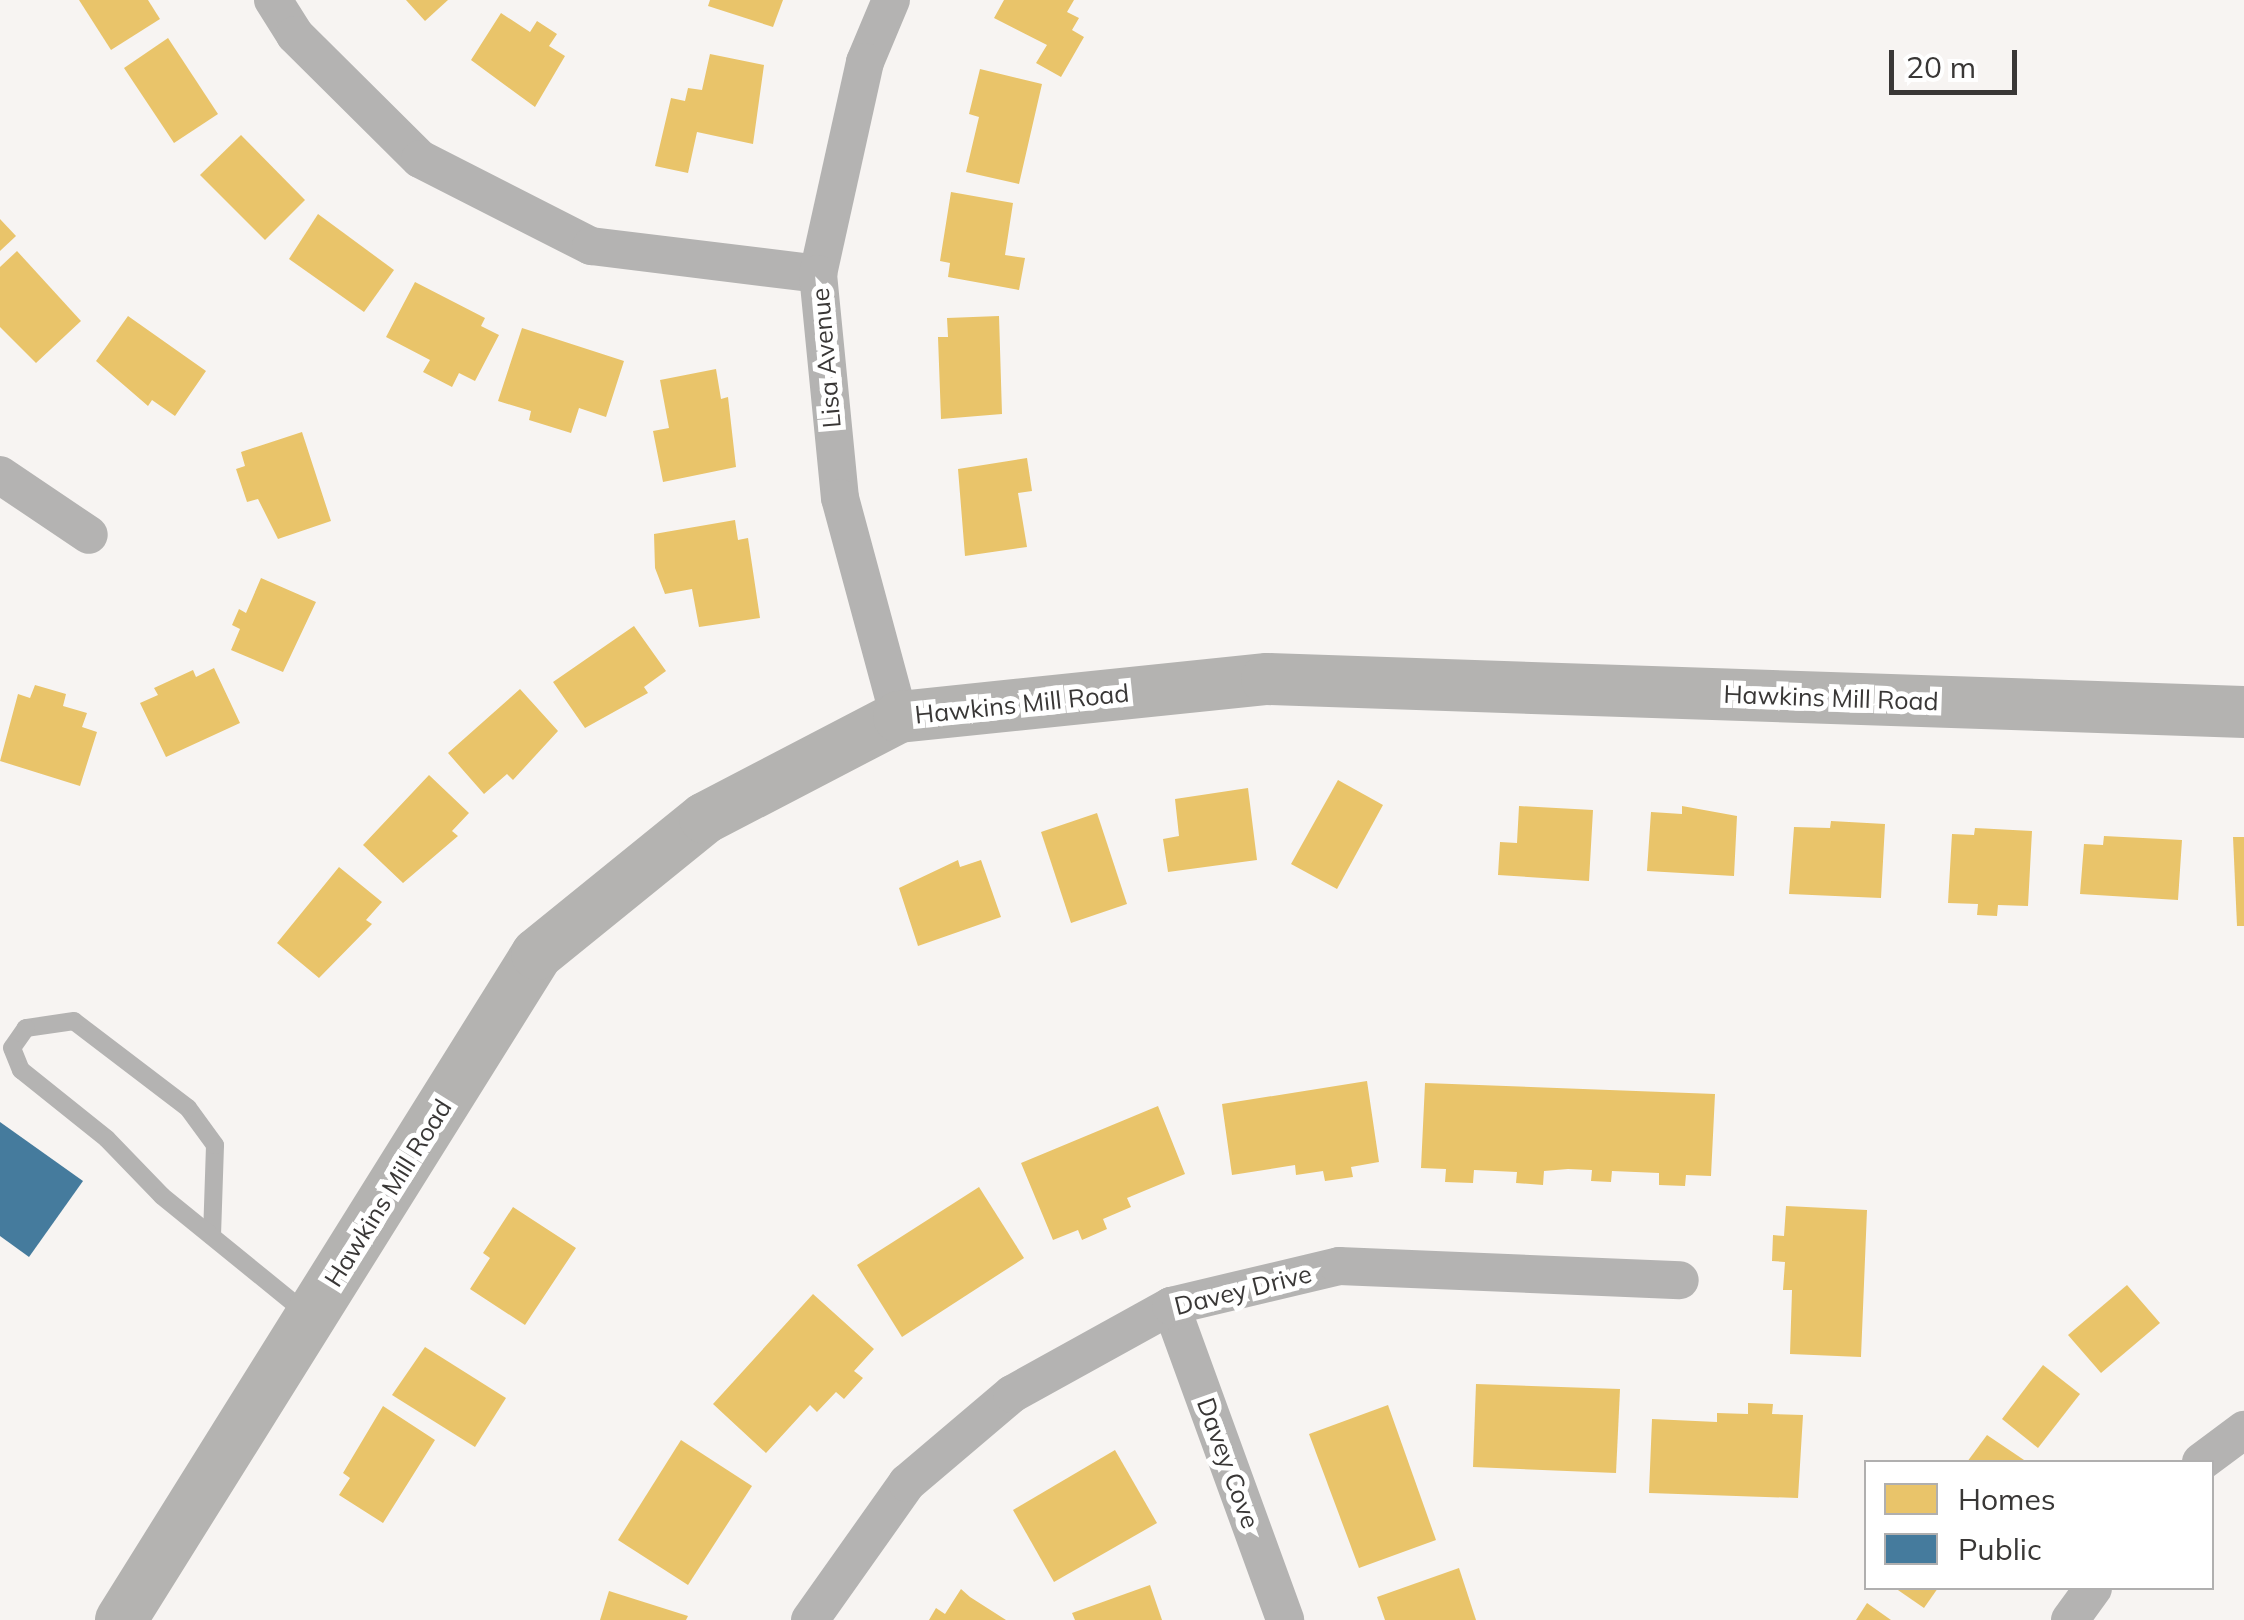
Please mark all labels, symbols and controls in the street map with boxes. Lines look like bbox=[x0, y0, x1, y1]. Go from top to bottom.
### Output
scale bar bbox=[1894, 30, 2022, 92]
text: 20 m bbox=[1906, 48, 1976, 86]
street label: Lisa Avenue bbox=[805, 287, 847, 429]
street label: Hawkins Mill Road bbox=[913, 678, 1131, 730]
street label: Hawkins Mill Road bbox=[1723, 679, 1939, 717]
street label: Hawkins Mill Road bbox=[318, 1094, 458, 1292]
street label: Davey Drive bbox=[1171, 1258, 1315, 1322]
street label: Davey Cove bbox=[1190, 1394, 1266, 1532]
legend bbox=[1864, 1460, 2214, 1590]
text: Homes bbox=[1958, 1480, 2056, 1518]
text: Public bbox=[1958, 1530, 2042, 1568]

